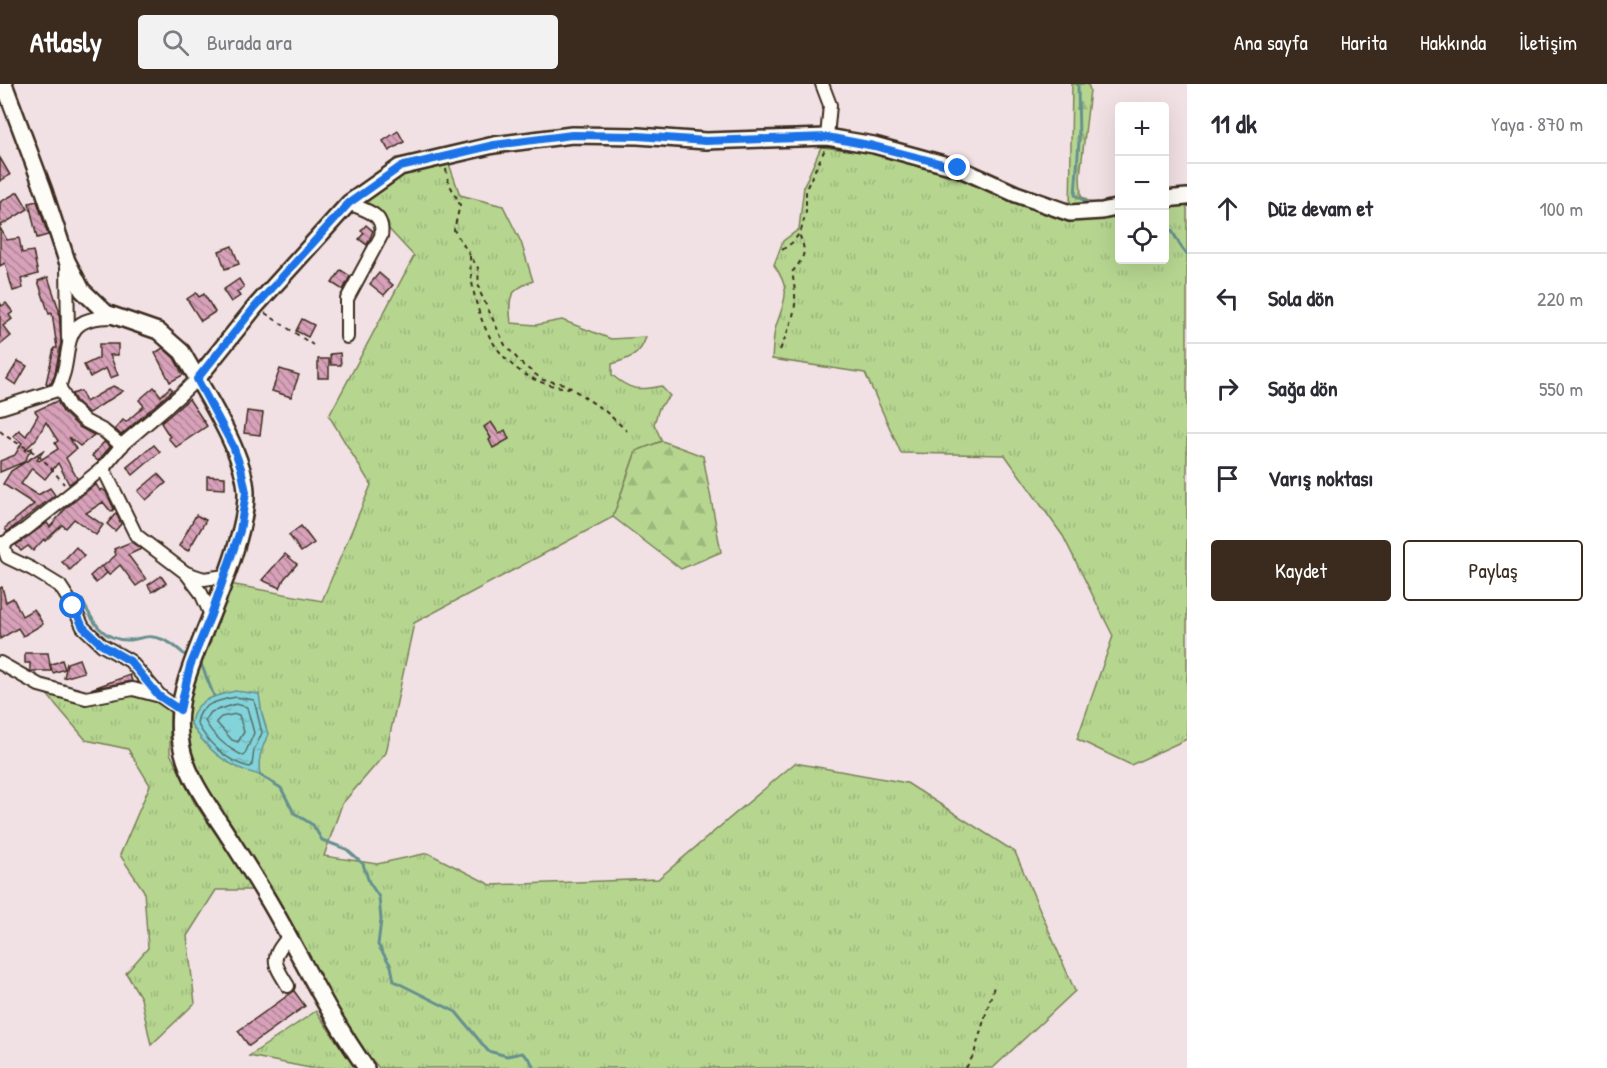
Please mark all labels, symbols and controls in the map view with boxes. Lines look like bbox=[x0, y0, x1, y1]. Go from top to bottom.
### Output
search box bbox=[138, 15, 558, 69]
text: Atlasly bbox=[30, 23, 102, 61]
icon: search bbox=[159, 26, 192, 59]
text: Burada ara bbox=[207, 27, 292, 57]
text: Ana sayfa bbox=[1234, 28, 1308, 57]
text: Harita bbox=[1341, 28, 1387, 57]
text: Hakkında bbox=[1420, 28, 1486, 57]
text: İletişim bbox=[1519, 28, 1577, 57]
map controls bbox=[1115, 102, 1169, 264]
button: + bbox=[1115, 102, 1169, 156]
text: 11 dk bbox=[1211, 106, 1257, 141]
text: Yaya · 870 m bbox=[1491, 110, 1583, 137]
route end bbox=[944, 154, 970, 180]
button: − bbox=[1115, 156, 1169, 210]
icon: ahead bbox=[1211, 192, 1244, 225]
text: Düz devam et bbox=[1268, 193, 1373, 223]
text: 100 m bbox=[1540, 195, 1583, 222]
button: locate bbox=[1115, 210, 1169, 264]
icon: left bbox=[1211, 282, 1244, 315]
text: Sola dön bbox=[1268, 283, 1334, 313]
text: 220 m bbox=[1537, 285, 1583, 312]
icon: right bbox=[1211, 372, 1244, 405]
text: Sağa dön bbox=[1268, 373, 1338, 403]
text: 550 m bbox=[1539, 375, 1583, 402]
icon: arrive bbox=[1211, 462, 1244, 495]
text: Varış noktası bbox=[1268, 463, 1373, 493]
button: Kaydet bbox=[1211, 540, 1391, 601]
button: Paylaş bbox=[1403, 540, 1583, 601]
route start bbox=[59, 592, 85, 618]

